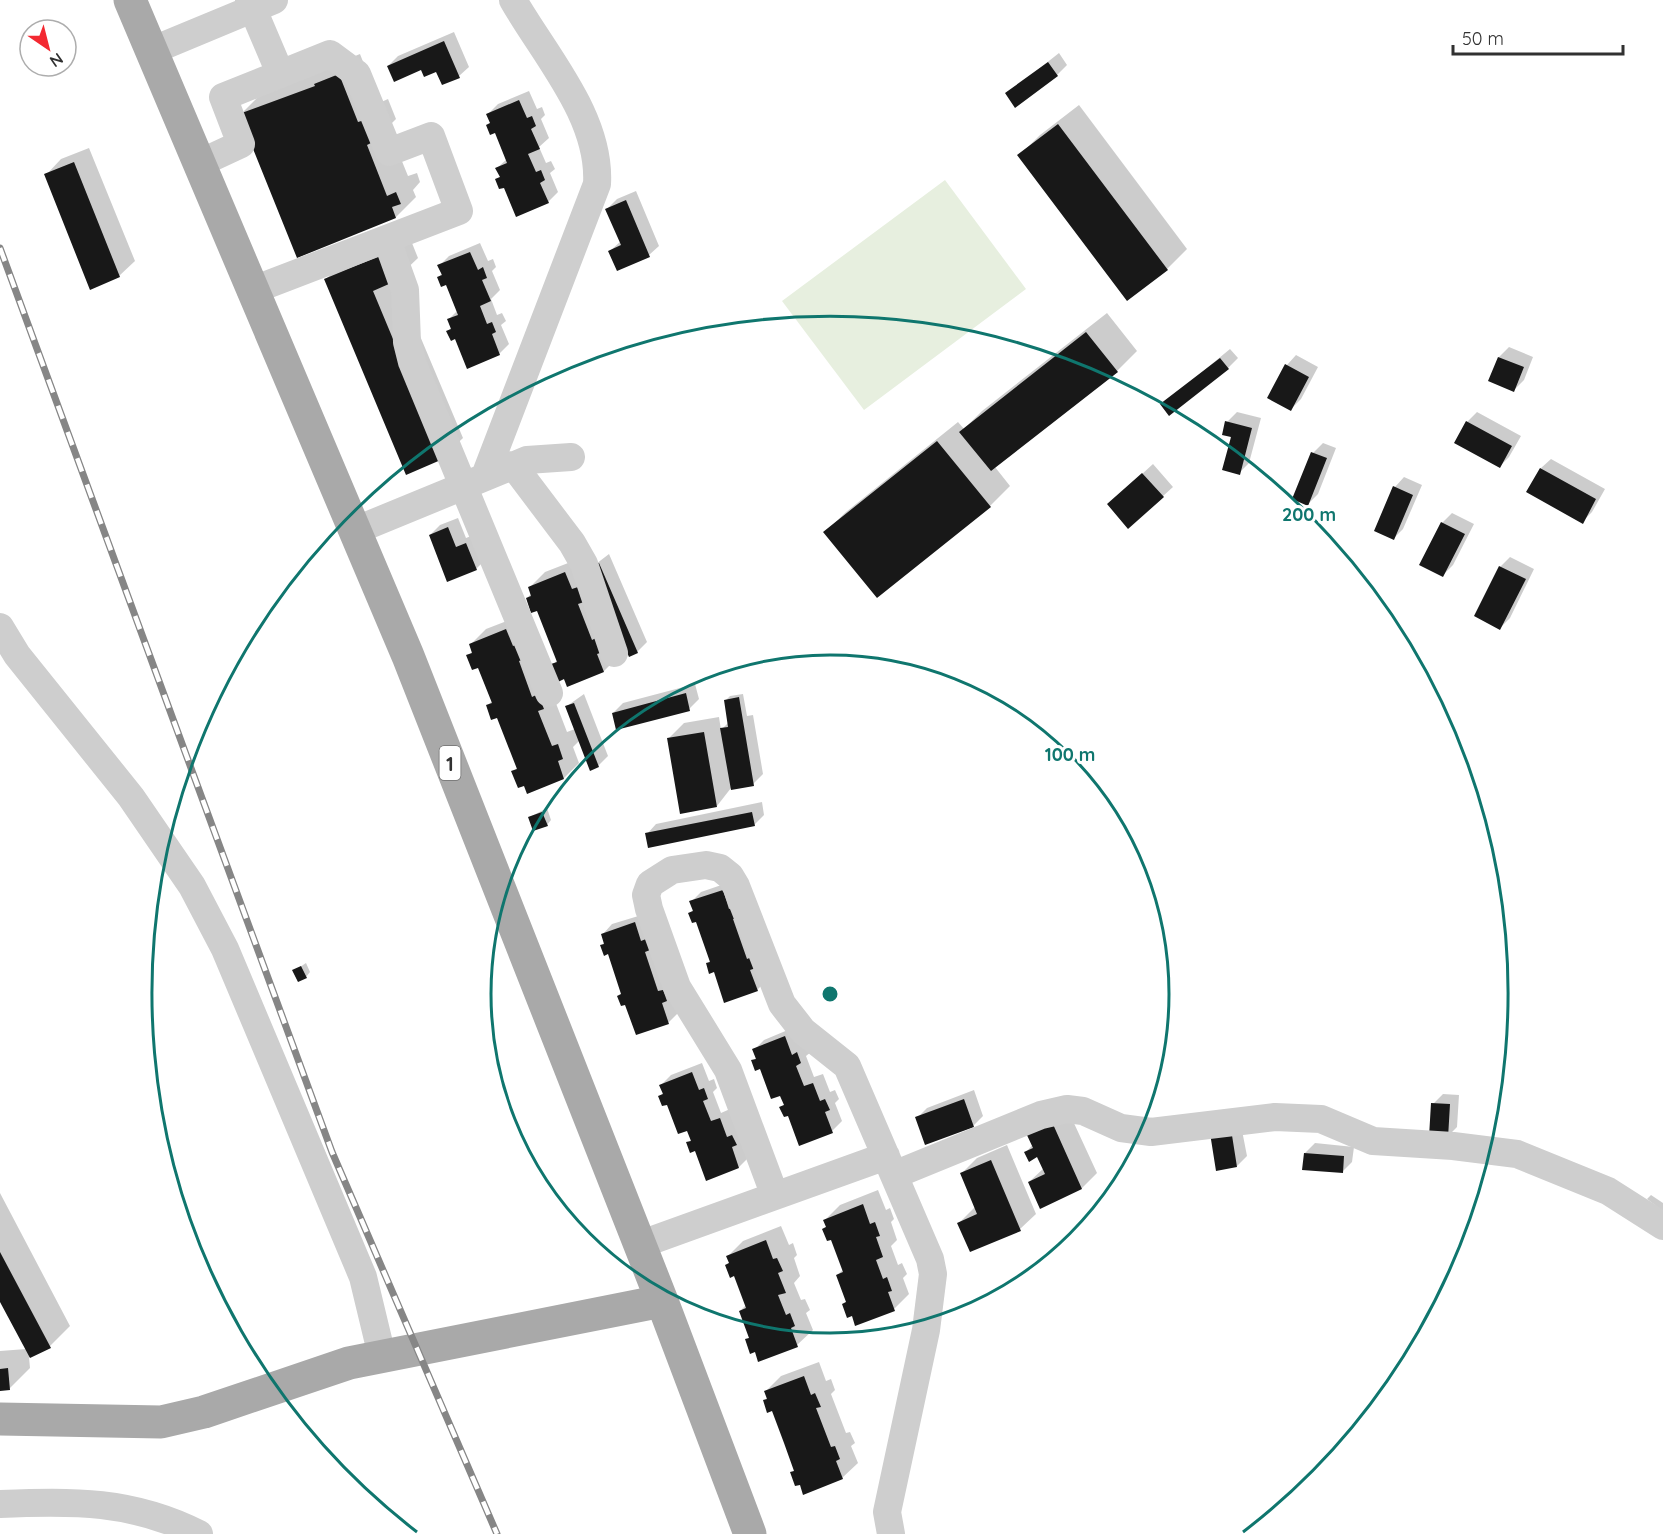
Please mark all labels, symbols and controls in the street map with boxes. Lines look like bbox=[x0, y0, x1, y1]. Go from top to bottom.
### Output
north arrow bbox=[18, 18, 78, 78]
scale bar bbox=[1453, 18, 1622, 56]
text: 50 m bbox=[1462, 27, 1504, 50]
text: N bbox=[46, 49, 67, 72]
text: 200 m bbox=[1282, 503, 1336, 526]
text: 100 m bbox=[1045, 743, 1095, 766]
road number: 1 bbox=[440, 746, 460, 780]
centre of rings bbox=[820, 984, 840, 1004]

